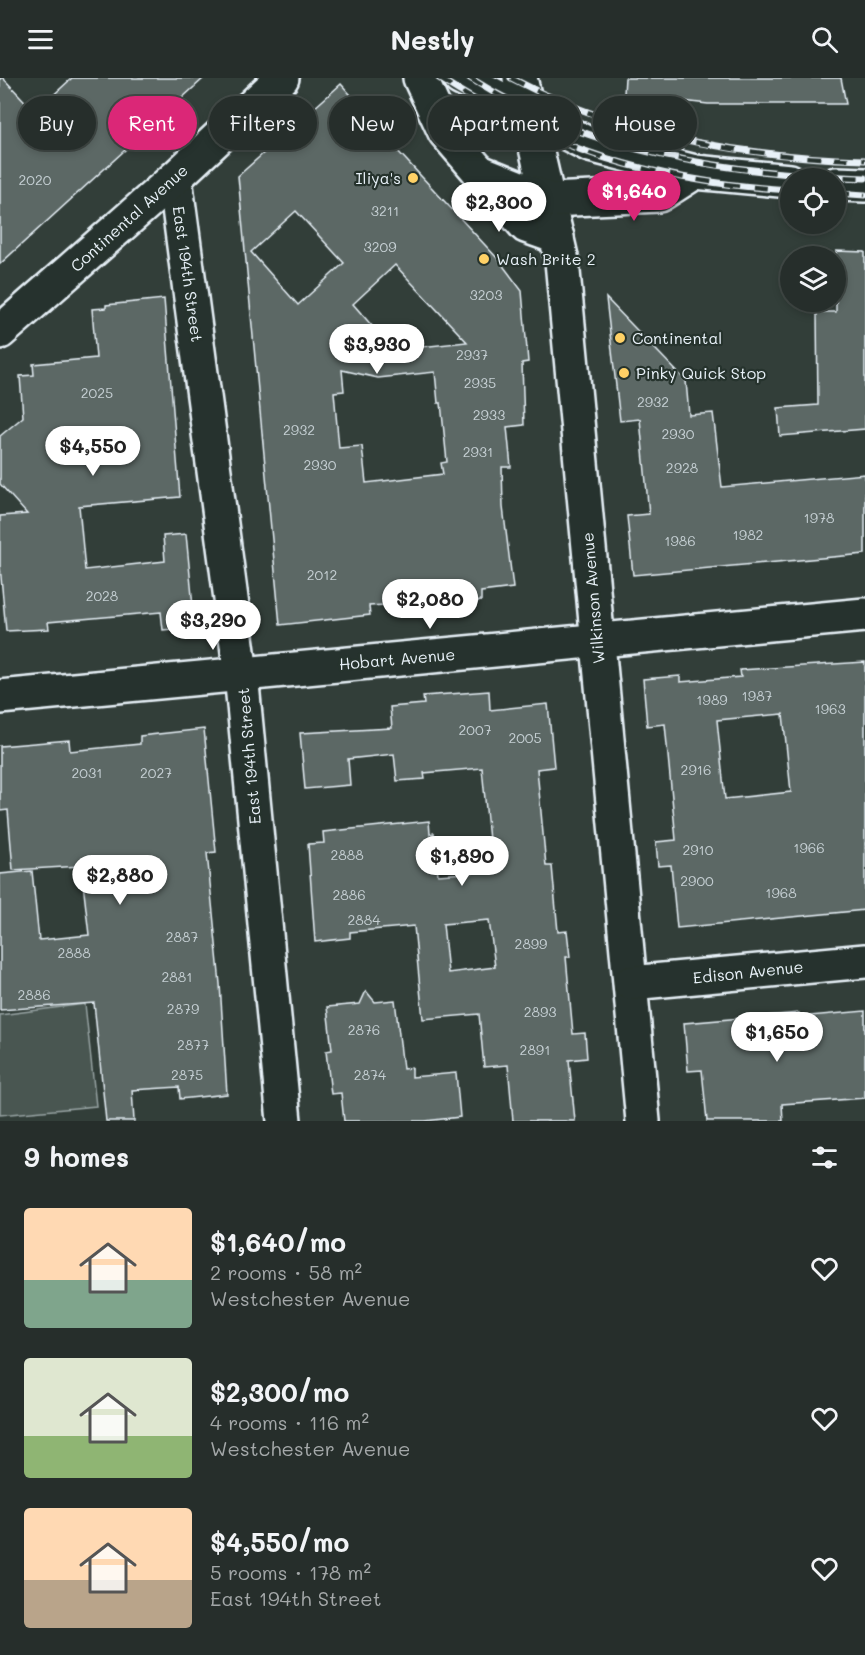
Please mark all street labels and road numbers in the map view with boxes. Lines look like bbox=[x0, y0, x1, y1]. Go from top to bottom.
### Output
street label: Continental Avenue bbox=[66, 159, 192, 276]
street label: East 194th Street bbox=[169, 205, 208, 343]
street label: Wilkinson Avenue bbox=[576, 531, 609, 665]
street label: Hobart Avenue bbox=[338, 643, 456, 674]
street label: East 194th Street bbox=[232, 687, 265, 825]
street label: Edison Avenue bbox=[692, 955, 804, 988]

